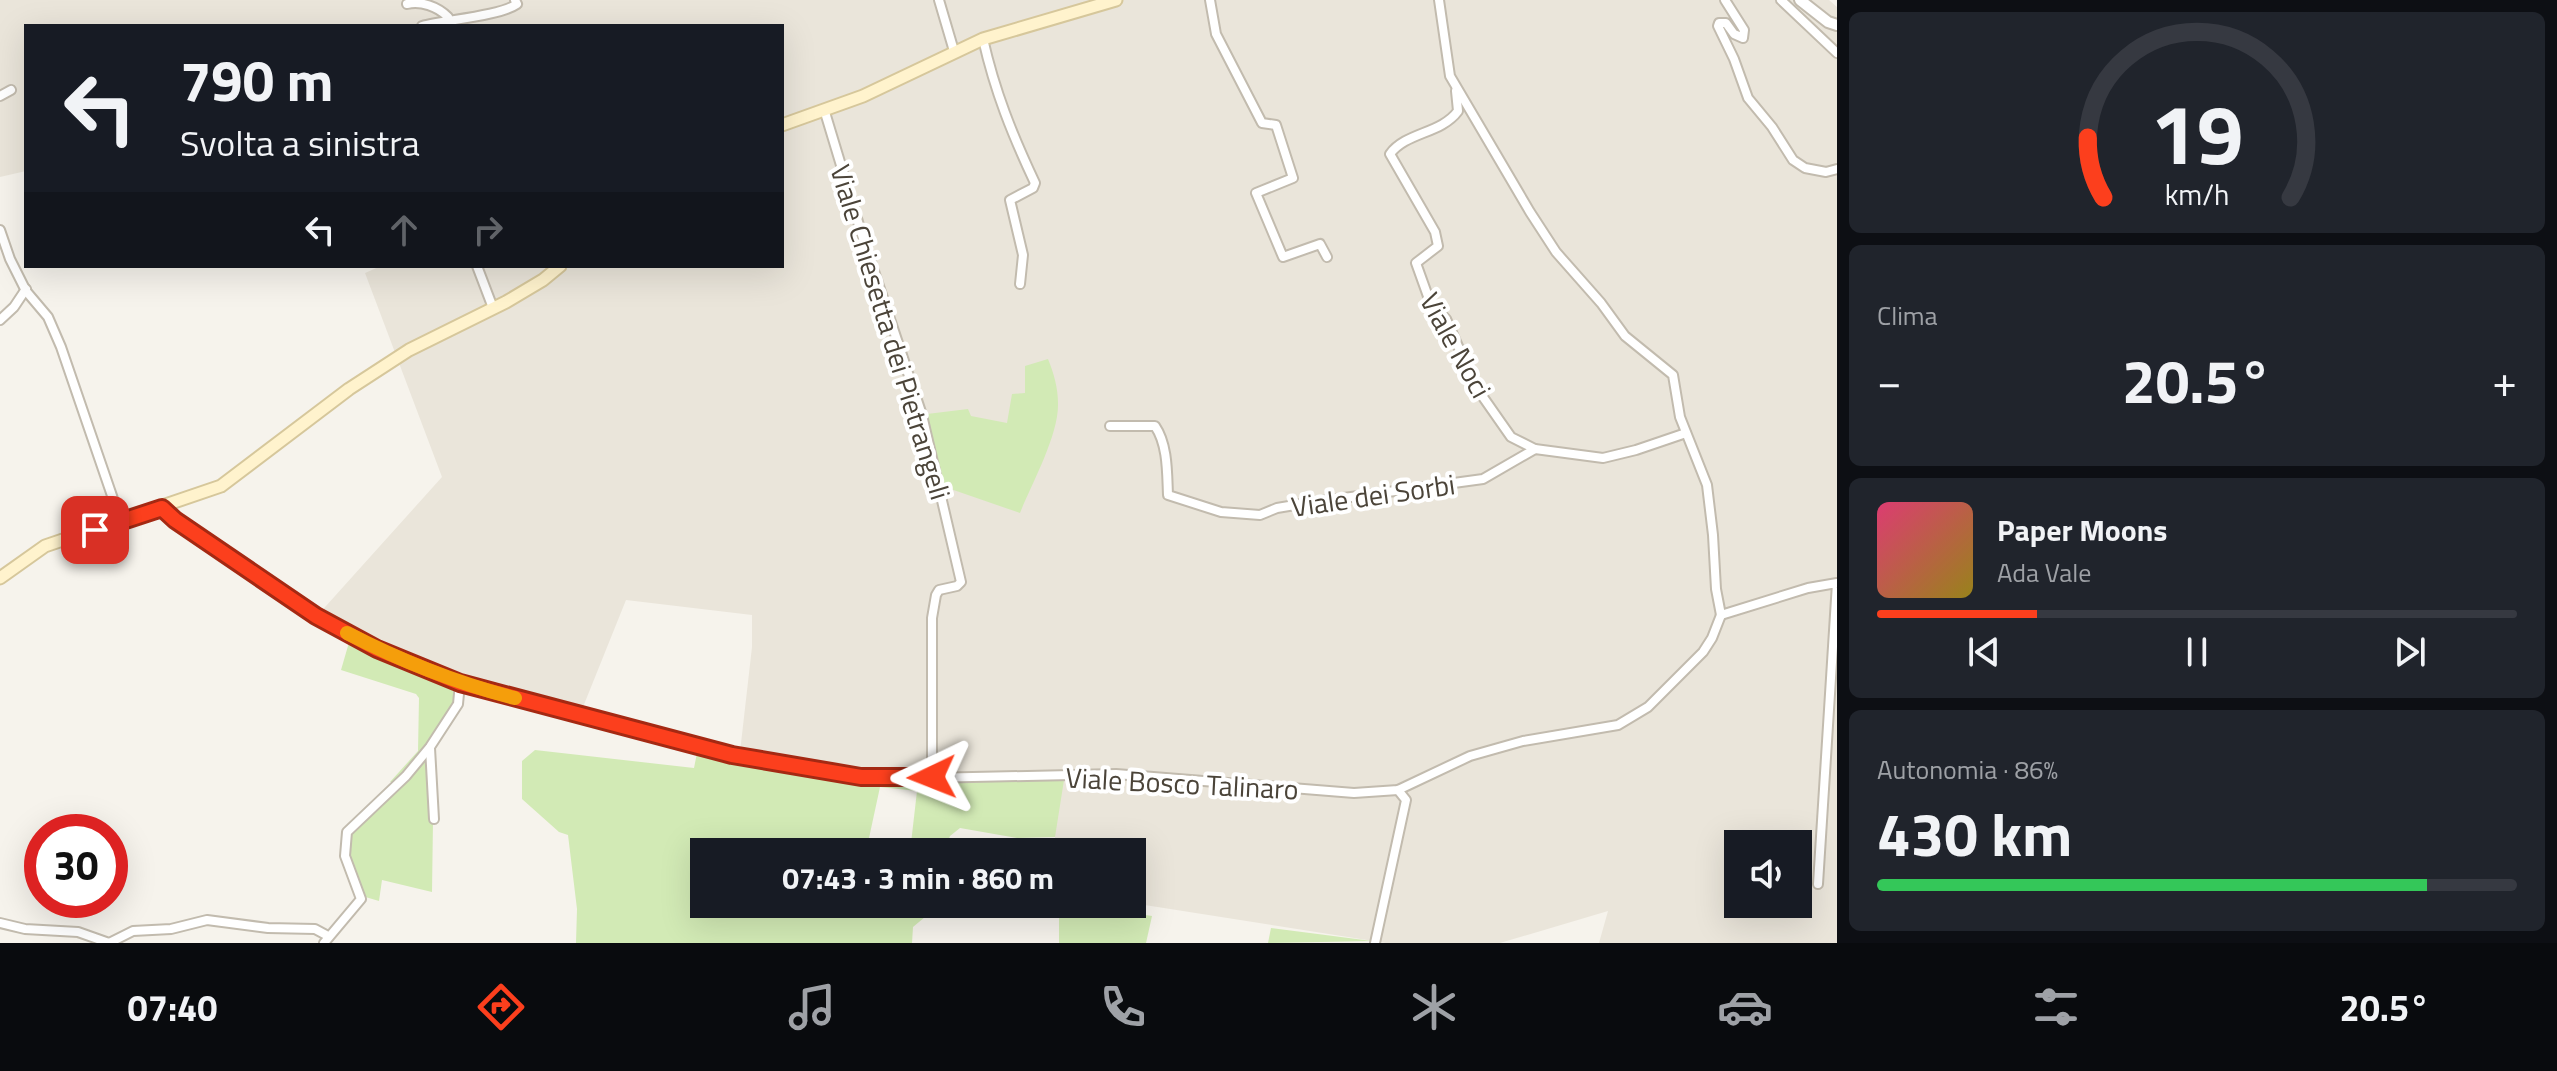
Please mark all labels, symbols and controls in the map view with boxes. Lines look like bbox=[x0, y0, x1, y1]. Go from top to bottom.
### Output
text: 790 m bbox=[180, 38, 333, 123]
icon: left bbox=[48, 56, 152, 160]
text: 19 bbox=[2150, 70, 2244, 196]
text: Svolta a sinistra bbox=[180, 115, 420, 170]
street label: Viale Chiesetta dei Pietrangeli bbox=[820, 159, 962, 505]
text: km/h bbox=[2165, 174, 2229, 217]
icon: left bbox=[298, 208, 342, 252]
icon: ahead bbox=[382, 208, 426, 252]
icon: right bbox=[466, 208, 510, 252]
street label: Viale Noci bbox=[1409, 284, 1503, 406]
text: Clima bbox=[1877, 296, 1938, 335]
text: 20.5° bbox=[2122, 335, 2272, 426]
text: − bbox=[1877, 347, 1902, 414]
text: + bbox=[2492, 347, 2517, 414]
street label: Viale dei Sorbi bbox=[1288, 462, 1458, 528]
pin bbox=[61, 496, 129, 564]
text: Paper Moons bbox=[1997, 507, 2167, 553]
icon: arrive bbox=[73, 508, 117, 552]
text: Ada Vale bbox=[1997, 553, 2091, 592]
icon: previous bbox=[1962, 630, 2006, 674]
icon: pause bbox=[2175, 630, 2219, 674]
icon: next bbox=[2388, 630, 2432, 674]
position arrow bbox=[890, 735, 974, 819]
text: Autonomia · 86% bbox=[1877, 750, 2058, 789]
street label: Viale Bosco Talinaro bbox=[1064, 755, 1300, 811]
text: 430 km bbox=[1877, 788, 2072, 879]
speed limit sign: 30 bbox=[24, 814, 128, 918]
map controls bbox=[1724, 830, 1812, 918]
button: sound bbox=[1724, 830, 1812, 918]
text: 07:43 · 3 min · 860 m bbox=[782, 855, 1054, 901]
icon: directions bbox=[473, 979, 529, 1035]
icon: music bbox=[784, 979, 840, 1035]
icon: phone bbox=[1095, 979, 1151, 1035]
icon: climate bbox=[1406, 979, 1462, 1035]
icon: car bbox=[1717, 979, 1773, 1035]
icon: filters bbox=[2028, 979, 2084, 1035]
text: 07:40 bbox=[128, 980, 217, 1035]
text: 20.5° bbox=[2340, 980, 2429, 1035]

